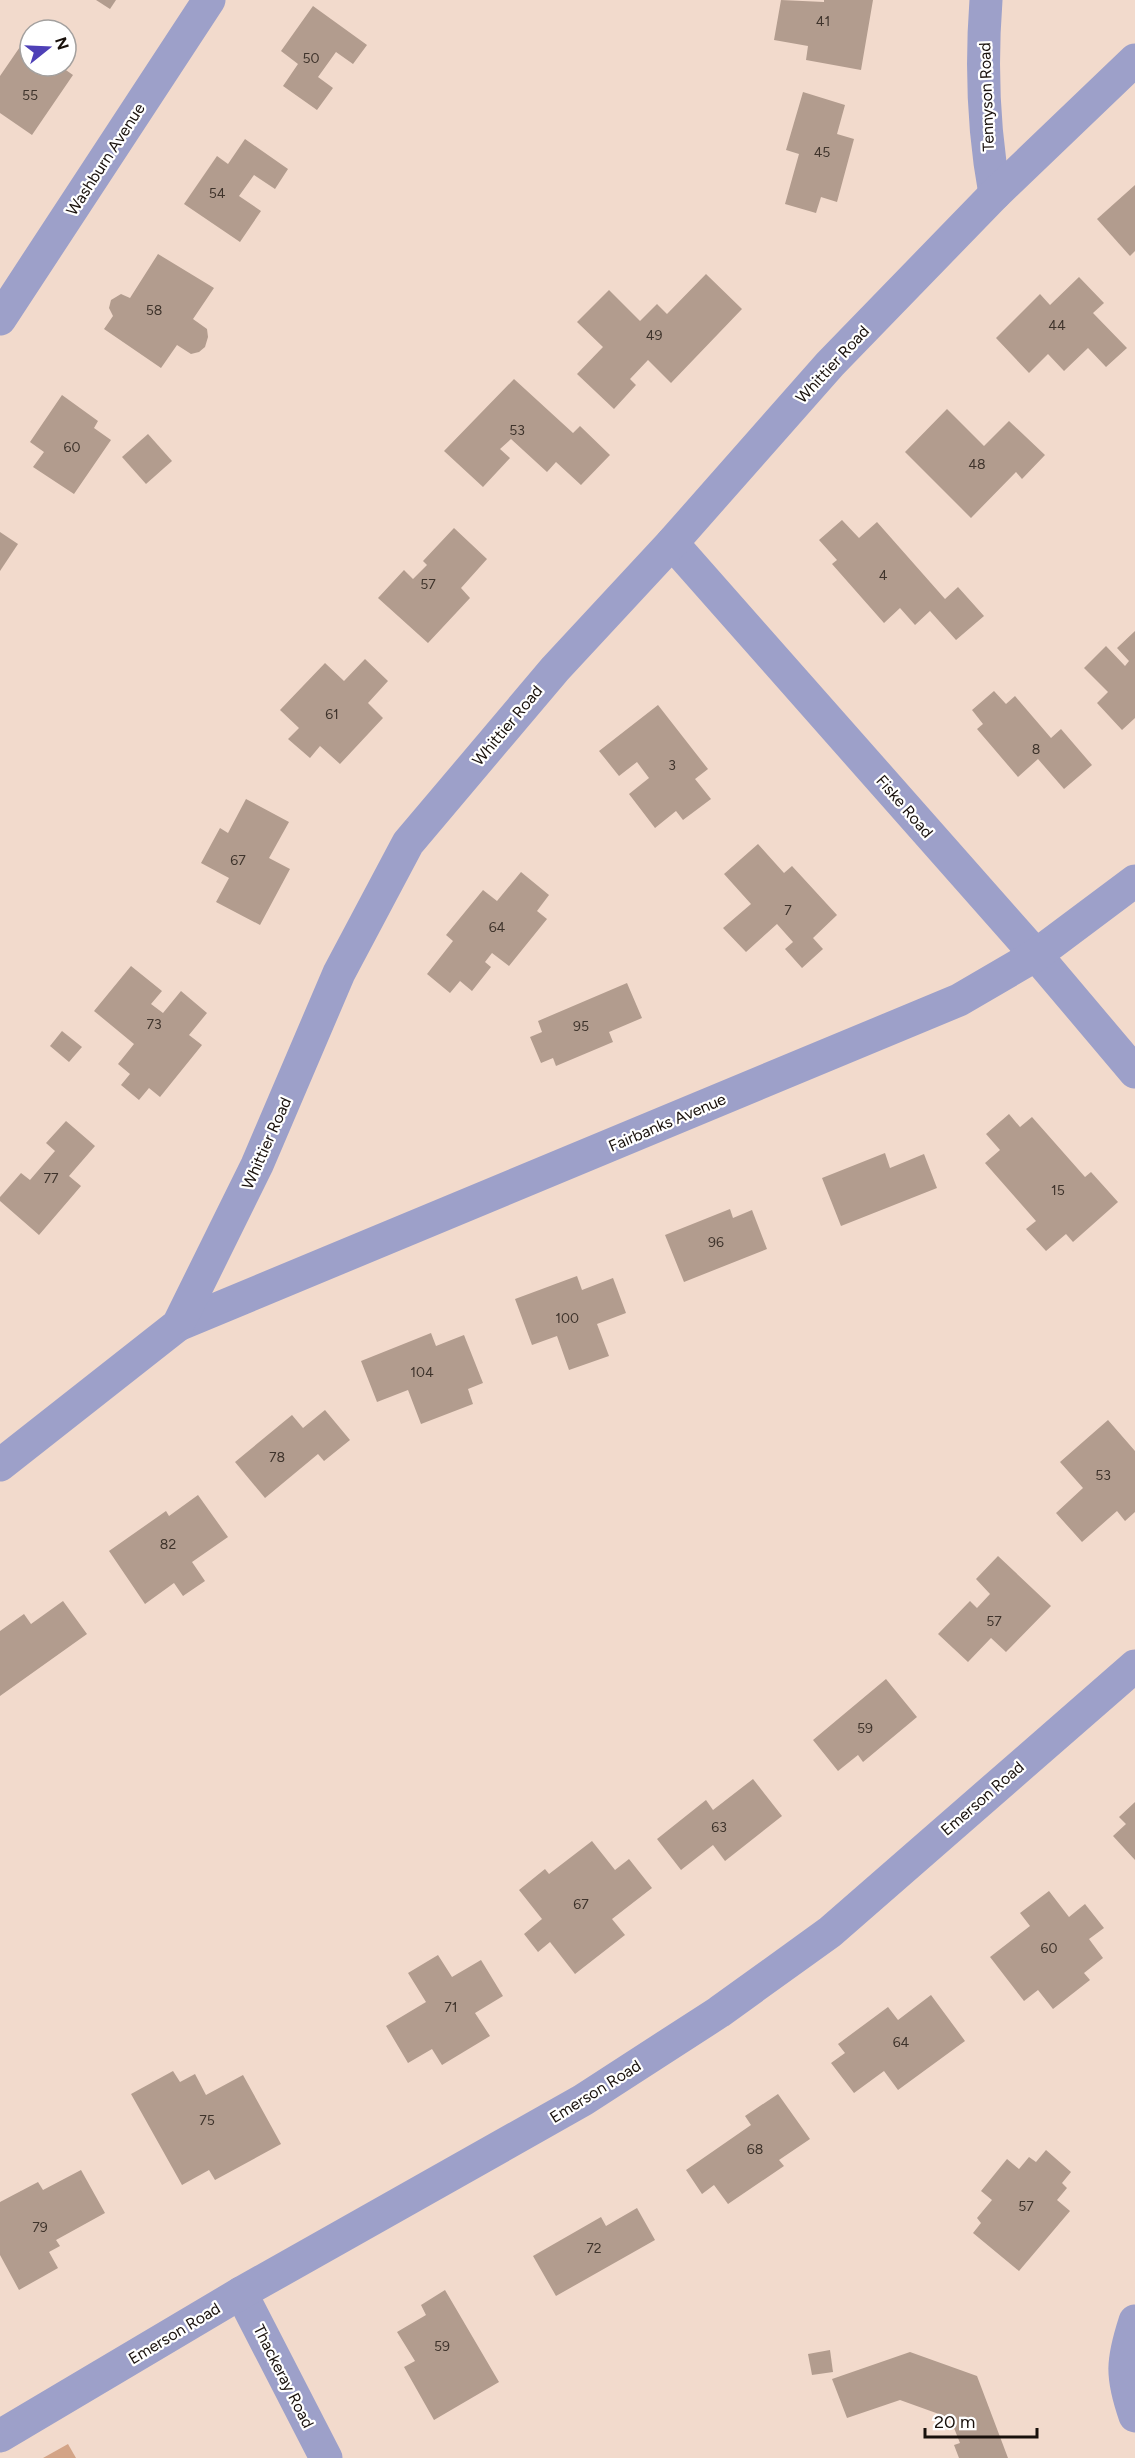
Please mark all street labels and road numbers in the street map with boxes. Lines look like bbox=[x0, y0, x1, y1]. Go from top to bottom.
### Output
street label: Tennyson Road bbox=[975, 42, 998, 152]
street label: Washburn Avenue bbox=[62, 99, 149, 219]
street label: Whittier Road bbox=[792, 322, 873, 407]
street label: Whittier Road bbox=[468, 681, 546, 769]
street label: Fiske Road bbox=[872, 771, 937, 842]
street label: Fairbanks Avenue bbox=[606, 1089, 729, 1156]
street label: Whittier Road bbox=[238, 1094, 295, 1192]
street label: Emerson Road bbox=[937, 1757, 1028, 1840]
street label: Emerson Road bbox=[546, 2056, 644, 2127]
street label: Emerson Road bbox=[125, 2299, 224, 2368]
street label: Thackeray Road bbox=[249, 2321, 318, 2431]

